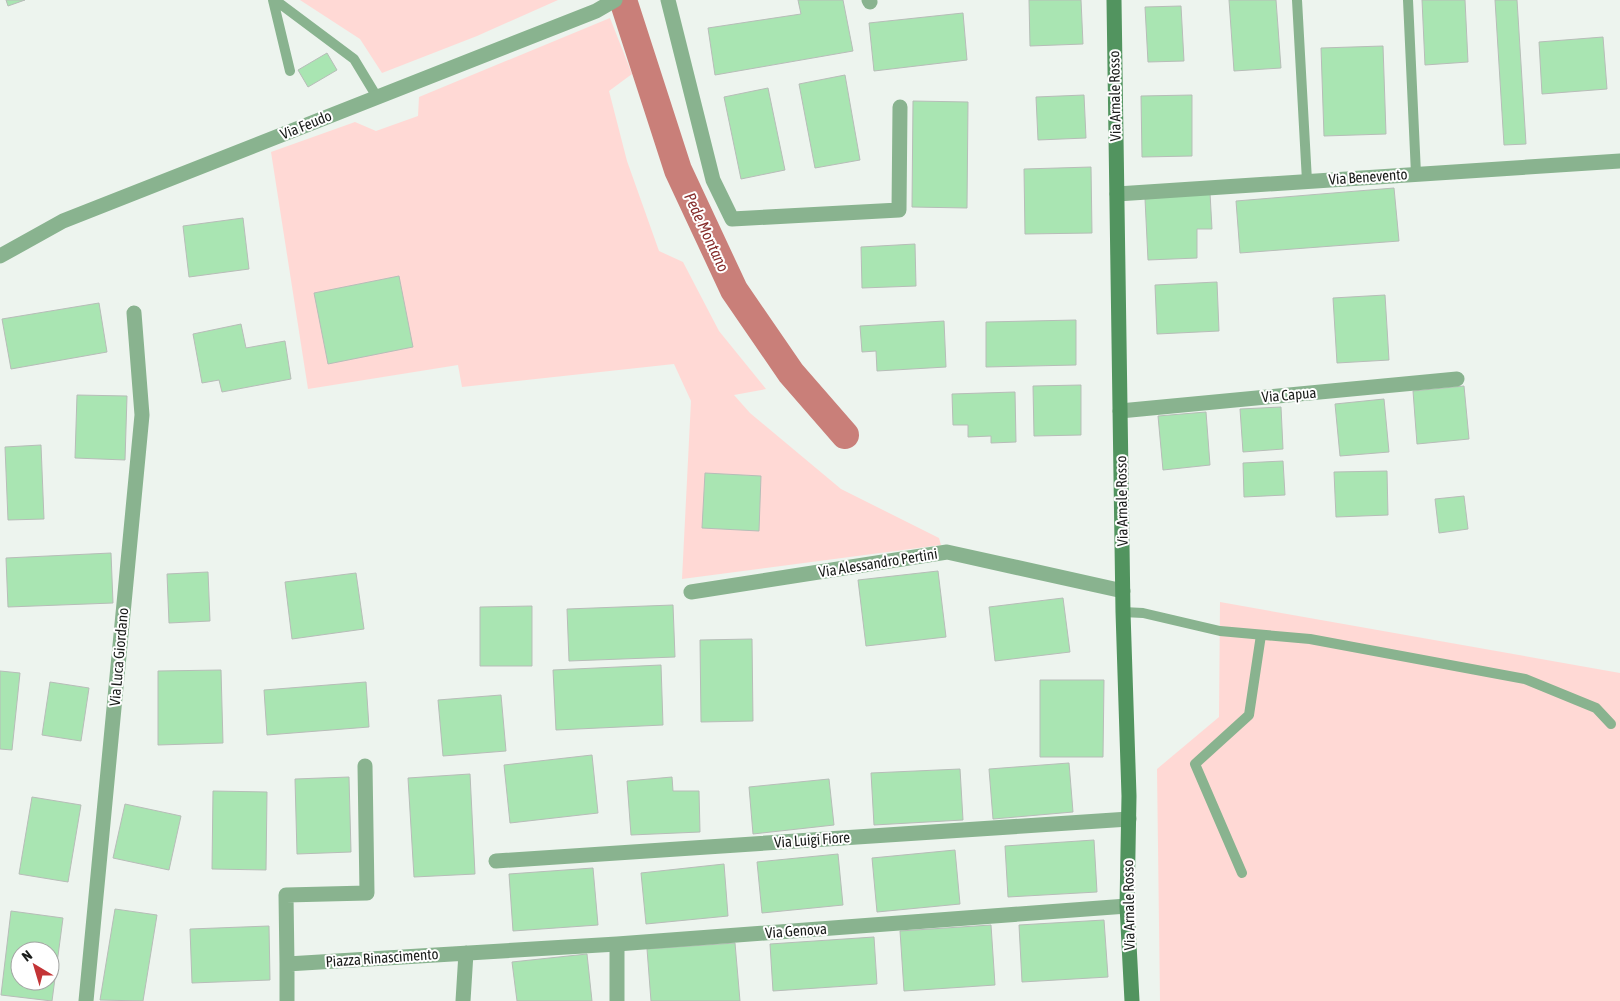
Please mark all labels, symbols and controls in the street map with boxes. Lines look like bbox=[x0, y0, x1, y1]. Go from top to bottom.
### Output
street label: Via Arnale Rosso bbox=[1105, 50, 1124, 142]
street label: Via Feudo bbox=[278, 107, 334, 142]
street label: Via Benevento bbox=[1328, 165, 1408, 188]
water label: Pede Montano bbox=[681, 190, 733, 274]
street label: Via Capua bbox=[1261, 384, 1317, 405]
street label: Via Arnale Rosso bbox=[1112, 455, 1131, 547]
street label: Via Alessandro Pertini bbox=[817, 545, 939, 580]
street label: Via Luca Giordano bbox=[106, 607, 131, 707]
street label: Via Luigi Fiore bbox=[773, 828, 851, 851]
street label: Via Arnale Rosso bbox=[1119, 859, 1138, 951]
street label: Via Genova bbox=[765, 920, 827, 941]
north arrow bbox=[10, 941, 60, 991]
street label: Piazza Rinascimento bbox=[325, 945, 439, 970]
text: N bbox=[19, 947, 35, 965]

